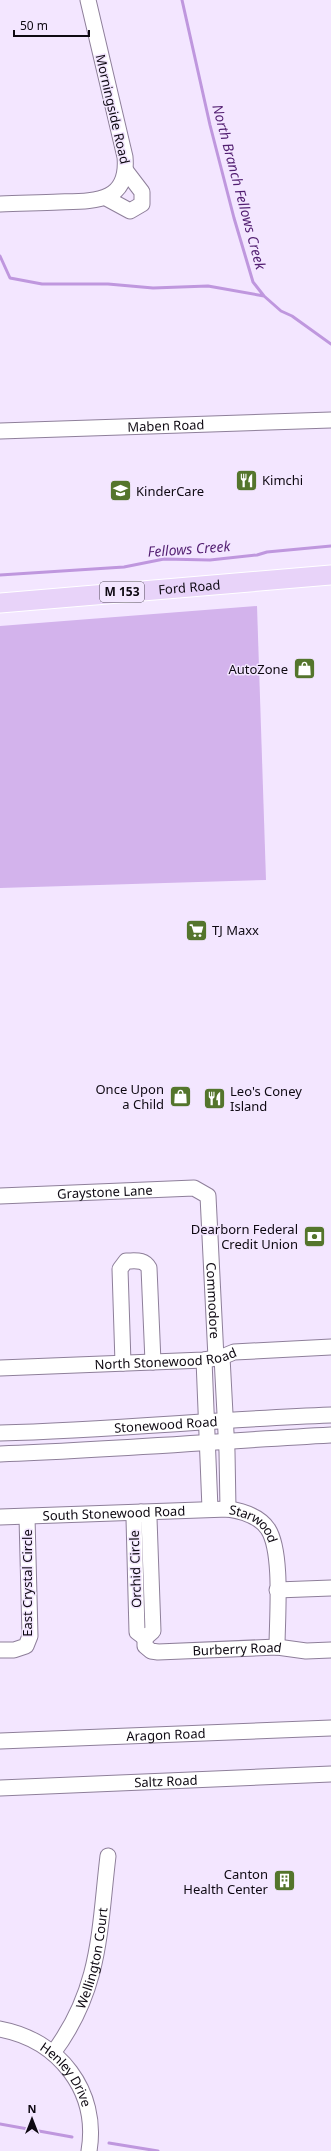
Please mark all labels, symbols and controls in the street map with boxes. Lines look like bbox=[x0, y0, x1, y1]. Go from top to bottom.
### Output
scale bar bbox=[14, 12, 89, 38]
text: 50 m bbox=[20, 17, 48, 34]
street label: Morningside Road bbox=[92, 52, 134, 166]
water label: North Branch Fellows Creek bbox=[208, 102, 271, 273]
street label: Maben Road bbox=[127, 415, 205, 436]
restaurant icon: Kimchi bbox=[234, 467, 260, 493]
place label: Kimchi bbox=[262, 471, 303, 489]
school or university icon: KinderCare bbox=[108, 478, 134, 504]
place label: KinderCare bbox=[136, 482, 204, 500]
water label: Fellows Creek bbox=[147, 536, 232, 561]
street label: Ford Road bbox=[157, 575, 221, 599]
road number: M 153 bbox=[100, 582, 144, 602]
shop icon: AutoZone bbox=[291, 656, 317, 682]
place label: AutoZone bbox=[228, 660, 288, 678]
supermarket icon: TJ Maxx bbox=[184, 917, 210, 943]
place label: TJ Maxx bbox=[212, 921, 259, 939]
place label: Once Upon a Child bbox=[95, 1080, 164, 1113]
place label: Leo's Coney Island bbox=[230, 1082, 302, 1115]
shop icon: Once Upon a Child bbox=[167, 1083, 193, 1109]
restaurant icon: Leo's Coney Island bbox=[202, 1085, 228, 1111]
street label: Graystone Lane bbox=[57, 1181, 153, 1203]
place label: Dearborn Federal Credit Union bbox=[191, 1220, 298, 1253]
bank icon: Dearborn Federal Credit Union bbox=[301, 1223, 327, 1249]
street label: Commodore bbox=[202, 1262, 224, 1339]
street label: North Stonewood Road bbox=[94, 1343, 239, 1373]
street label: Stonewood Road bbox=[114, 1412, 218, 1437]
street label: Starwood bbox=[228, 1500, 282, 1545]
street label: South Stonewood Road bbox=[42, 1502, 186, 1524]
street label: East Crystal Circle bbox=[18, 1529, 36, 1637]
street label: Orchid Circle bbox=[125, 1530, 145, 1608]
street label: Burberry Road bbox=[192, 1638, 283, 1660]
street label: Aragon Road bbox=[126, 1724, 206, 1745]
street label: Saltz Road bbox=[134, 1771, 198, 1791]
place label: Canton Health Center bbox=[183, 1865, 269, 1898]
building icon: Canton Health Center bbox=[271, 1868, 297, 1894]
street label: Wellington Court bbox=[71, 1906, 112, 2012]
street label: Henley Drive bbox=[37, 2038, 96, 2109]
north arrow bbox=[12, 2099, 52, 2139]
text: N bbox=[28, 2101, 36, 2116]

